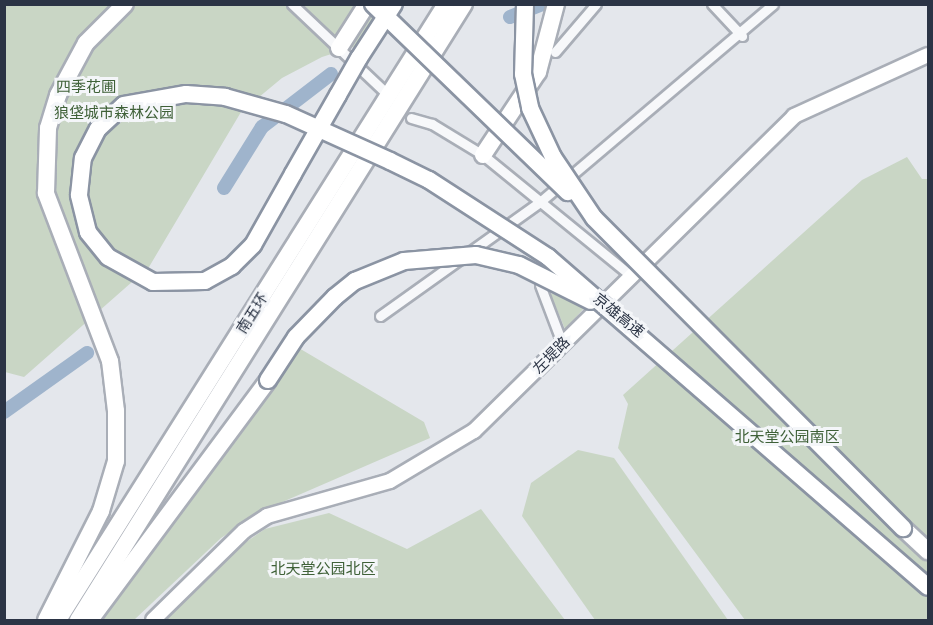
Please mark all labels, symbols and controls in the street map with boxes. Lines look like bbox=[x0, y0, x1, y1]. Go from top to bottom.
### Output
park label: 四季花圃 bbox=[56, 78, 116, 96]
park label: 狼垡城市森林公园 bbox=[54, 104, 174, 122]
street label: 南五环 bbox=[232, 289, 272, 337]
street label: 京雄高速 bbox=[590, 289, 648, 341]
street label: 左堤路 bbox=[529, 333, 573, 377]
park label: 北天堂公园南区 bbox=[735, 428, 839, 446]
park label: 北天堂公园北区 bbox=[271, 560, 375, 578]

